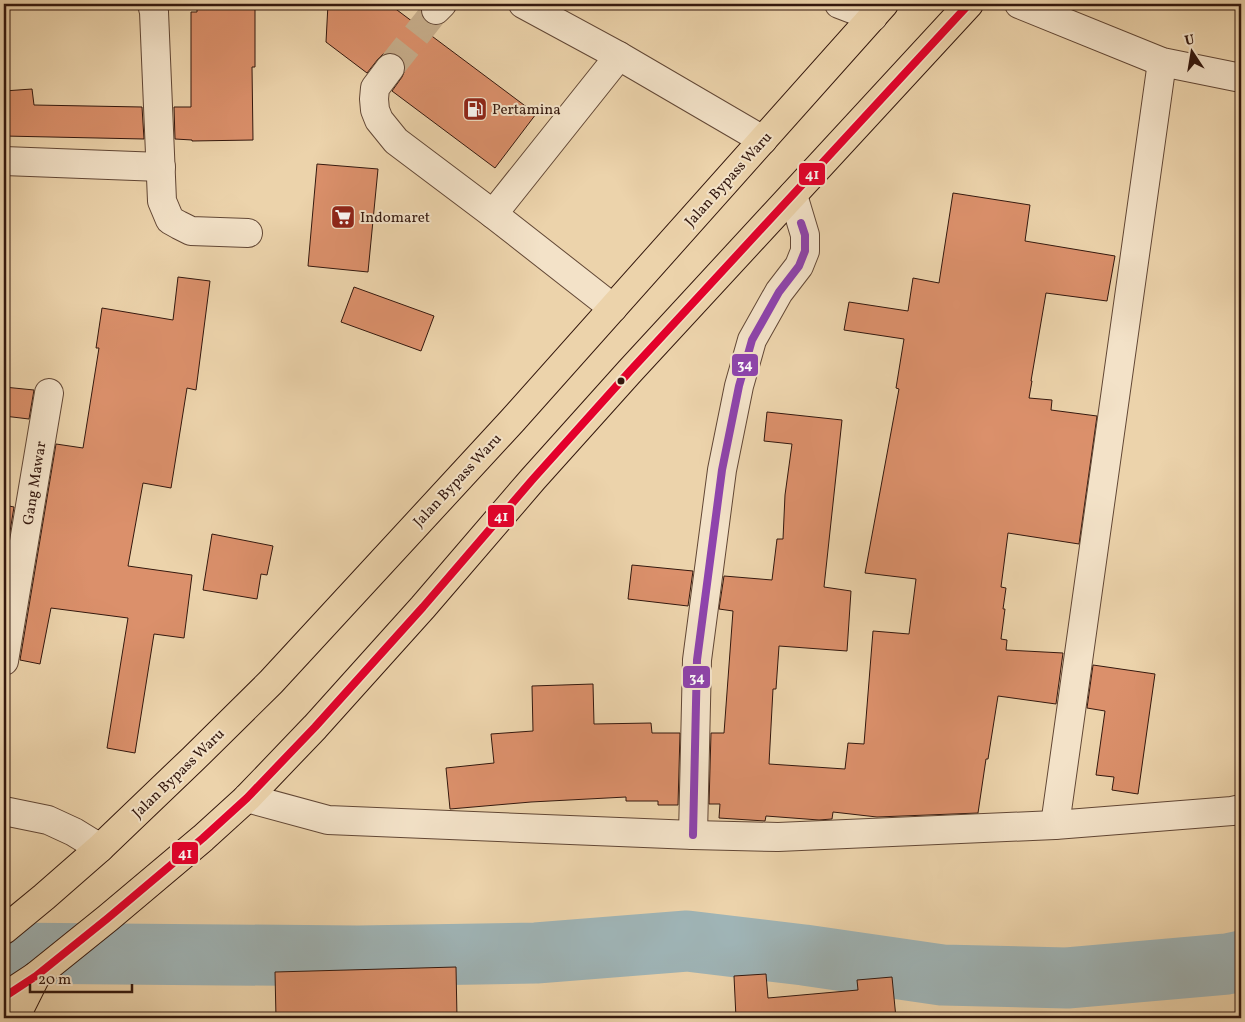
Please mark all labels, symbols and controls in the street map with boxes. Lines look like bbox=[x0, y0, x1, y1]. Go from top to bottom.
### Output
north arrow bbox=[1168, 28, 1218, 78]
text: U bbox=[1183, 30, 1197, 51]
fuel station icon: Pertamina bbox=[462, 96, 488, 122]
place label: Pertamina bbox=[492, 100, 561, 121]
street label: Jalan Bypass Waru bbox=[681, 128, 778, 232]
line badge: 41 bbox=[798, 162, 826, 186]
text: 41 bbox=[805, 166, 819, 185]
supermarket icon: Indomaret bbox=[330, 204, 356, 230]
place label: Indomaret bbox=[360, 208, 430, 229]
line badge: 34 bbox=[731, 353, 759, 377]
text: 34 bbox=[737, 356, 753, 375]
unlabelled marker bbox=[616, 376, 626, 386]
street label: Jalan Bypass Waru bbox=[409, 429, 507, 533]
street label: Gang Mawar bbox=[19, 440, 52, 527]
line badge: 41 bbox=[487, 504, 515, 528]
text: 41 bbox=[494, 508, 508, 527]
line badge: 34 bbox=[682, 665, 711, 689]
text: 34 bbox=[689, 669, 705, 688]
street label: Jalan Bypass Waru bbox=[128, 724, 230, 824]
line badge: 41 bbox=[171, 841, 199, 865]
text: 41 bbox=[178, 845, 192, 864]
scale bar bbox=[30, 962, 132, 994]
text: 20 m bbox=[38, 970, 71, 991]

